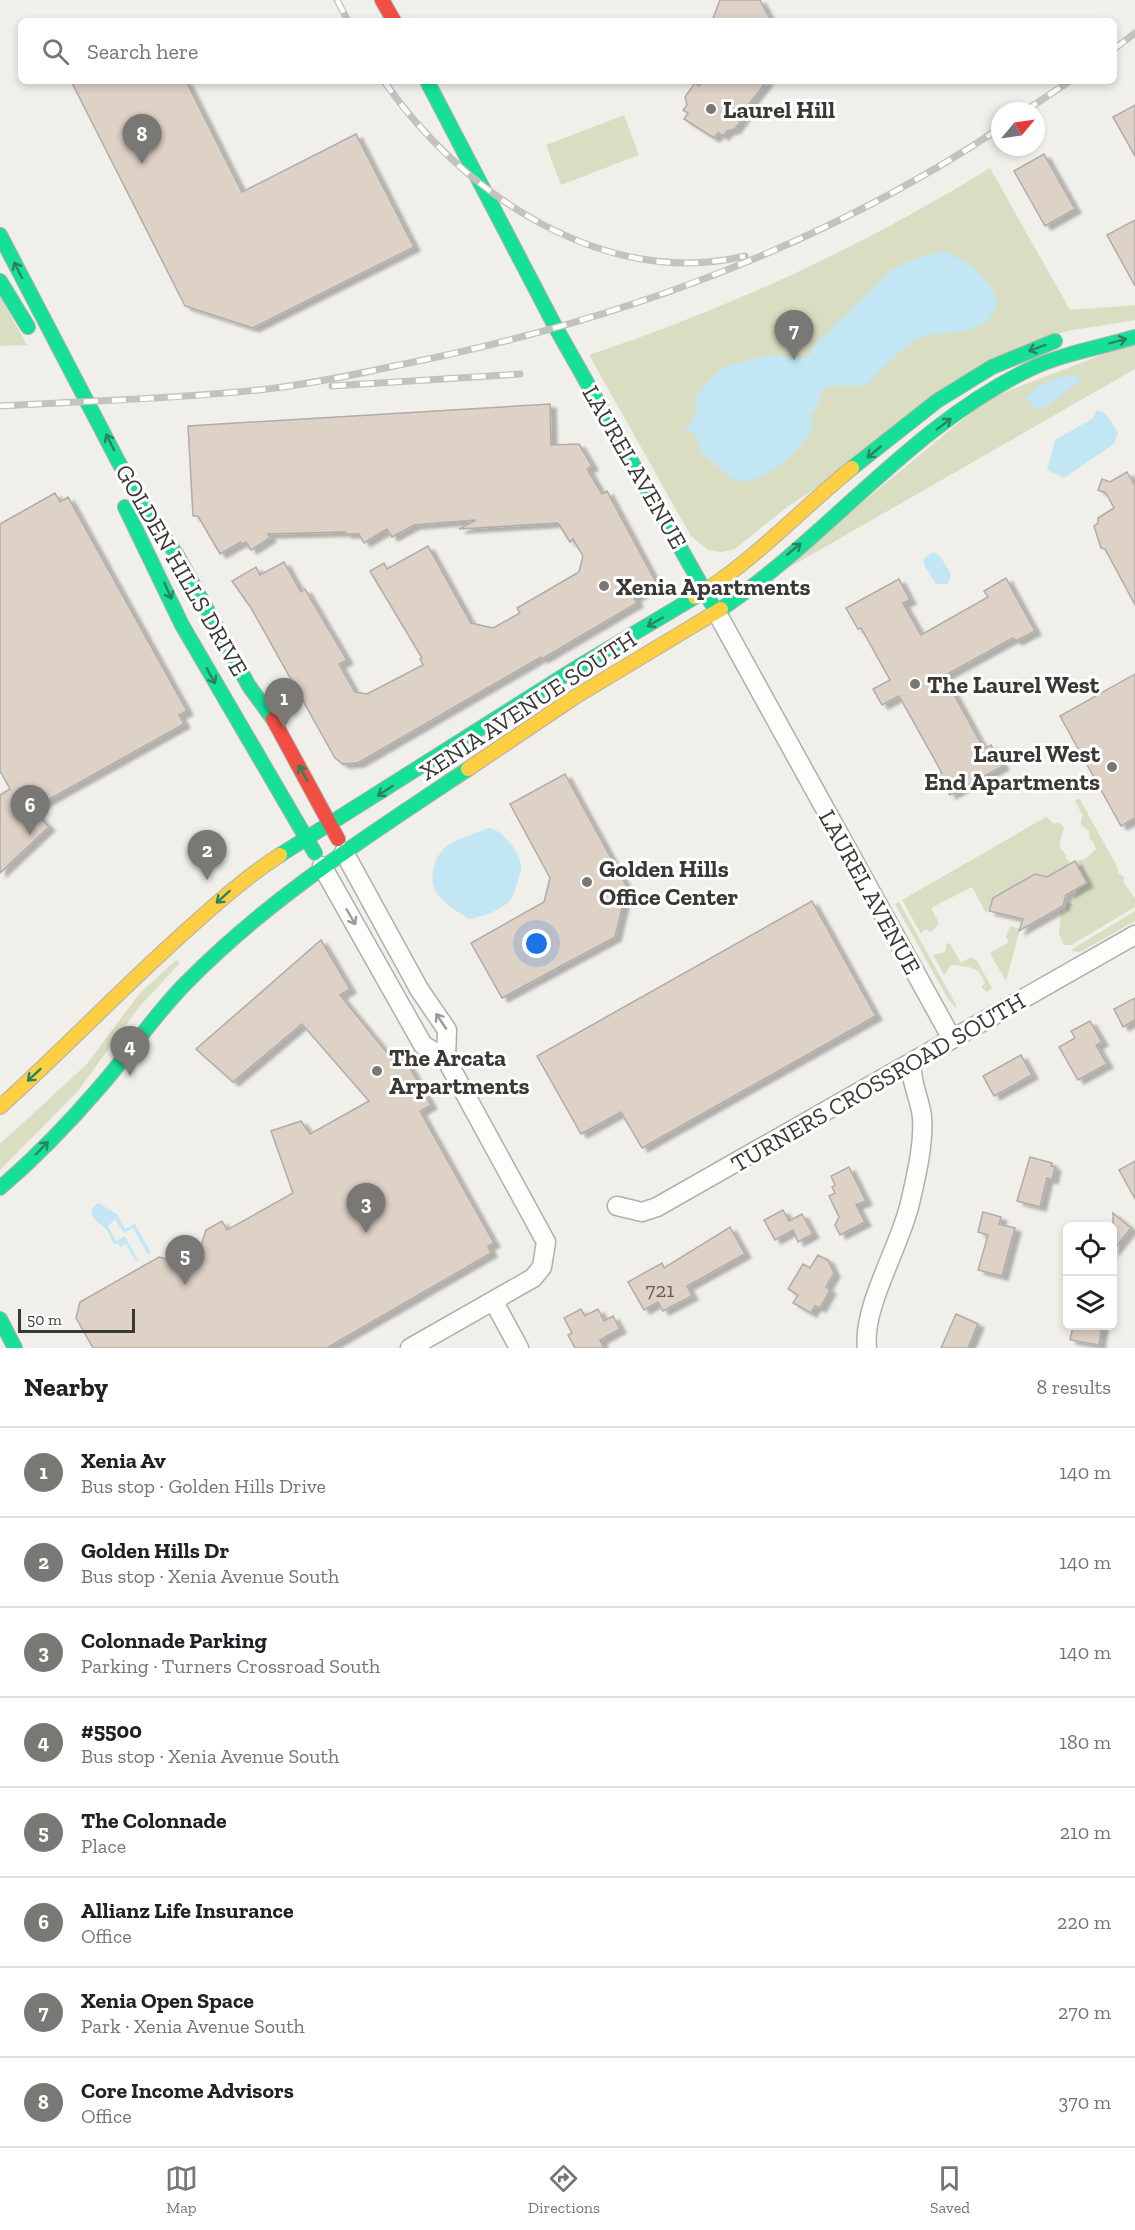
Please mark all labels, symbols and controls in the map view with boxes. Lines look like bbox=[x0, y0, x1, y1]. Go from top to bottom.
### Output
search box bbox=[18, 18, 1117, 84]
icon: search bbox=[39, 35, 72, 68]
text: Search here bbox=[87, 38, 198, 65]
place label: Laurel Hill bbox=[723, 95, 835, 124]
marker: Laurel Hill bbox=[704, 102, 718, 116]
north arrow bbox=[991, 102, 1045, 156]
pin: 8 bbox=[122, 114, 162, 164]
one-way arrow bbox=[11, 261, 23, 279]
pin: 7 bbox=[774, 310, 814, 360]
one-way arrow bbox=[1109, 335, 1128, 346]
one-way arrow bbox=[1028, 343, 1047, 354]
street label: LAUREL AVENUE bbox=[577, 380, 693, 554]
one-way arrow bbox=[936, 417, 952, 430]
one-way arrow bbox=[103, 433, 115, 451]
one-way arrow bbox=[867, 445, 882, 459]
street label: GOLDEN HILLS DRIVE bbox=[109, 459, 255, 681]
one-way arrow bbox=[786, 542, 802, 555]
place label: Xenia Apartments bbox=[616, 572, 810, 601]
marker: Xenia Apartments bbox=[597, 579, 611, 593]
one-way arrow bbox=[162, 581, 174, 599]
one-way arrow bbox=[647, 616, 664, 628]
street label: XENIA AVENUE SOUTH bbox=[414, 624, 642, 786]
one-way arrow bbox=[205, 667, 217, 684]
place label: The Laurel West bbox=[927, 670, 1100, 699]
marker: The Laurel West bbox=[908, 677, 922, 691]
pin: 1 bbox=[264, 678, 304, 728]
place label: Laurel West End Apartments bbox=[924, 739, 1100, 796]
marker: Laurel West End Apartments bbox=[1105, 760, 1119, 774]
one-way arrow bbox=[297, 765, 309, 782]
one-way arrow bbox=[377, 785, 394, 797]
pin: 6 bbox=[10, 786, 50, 835]
street label: LAUREL AVENUE bbox=[813, 805, 927, 979]
pin: 2 bbox=[188, 830, 226, 880]
place label: Golden Hills Office Center bbox=[599, 854, 738, 911]
marker: Golden Hills Office Center bbox=[580, 875, 594, 889]
one-way arrow bbox=[216, 890, 231, 904]
one-way arrow bbox=[345, 908, 357, 925]
your location bbox=[522, 929, 551, 958]
street label: TURNERS CROSSROAD SOUTH bbox=[726, 986, 1030, 1178]
one-way arrow bbox=[435, 1014, 447, 1030]
pin: 4 bbox=[110, 1026, 150, 1076]
place label: The Arcata Arpartments bbox=[389, 1043, 529, 1100]
marker: The Arcata Arpartments bbox=[370, 1064, 384, 1078]
one-way arrow bbox=[27, 1068, 42, 1083]
one-way arrow bbox=[35, 1141, 50, 1156]
pin: 3 bbox=[346, 1184, 386, 1233]
map controls bbox=[1063, 1222, 1117, 1330]
button: locate bbox=[1063, 1222, 1117, 1276]
pin: 5 bbox=[166, 1236, 204, 1285]
button: layers bbox=[1063, 1276, 1117, 1330]
house number: 721 bbox=[646, 1277, 674, 1302]
scale bar bbox=[18, 1306, 135, 1334]
text: 50 m bbox=[27, 1310, 62, 1329]
text: Nearby bbox=[24, 1371, 108, 1403]
text: 8 results bbox=[1036, 1375, 1111, 1399]
text: Xenia Av bbox=[81, 1447, 166, 1474]
text: 1 bbox=[39, 1460, 48, 1484]
text: 140 m bbox=[1059, 1460, 1111, 1484]
text: Bus stop · Golden Hills Drive bbox=[81, 1474, 326, 1498]
text: Golden Hills Dr bbox=[81, 1537, 229, 1564]
text: 2 bbox=[38, 1550, 49, 1574]
text: 140 m bbox=[1059, 1550, 1111, 1574]
text: Bus stop · Xenia Avenue South bbox=[81, 1564, 339, 1588]
text: Colonnade Parking bbox=[81, 1627, 267, 1654]
text: 3 bbox=[38, 1640, 49, 1664]
text: 140 m bbox=[1059, 1640, 1111, 1664]
text: Parking · Turners Crossroad South bbox=[81, 1654, 380, 1678]
text: #5500 bbox=[81, 1717, 142, 1744]
text: 4 bbox=[38, 1730, 49, 1754]
text: 180 m bbox=[1059, 1730, 1111, 1754]
text: Bus stop · Xenia Avenue South bbox=[81, 1744, 339, 1768]
text: The Colonnade bbox=[81, 1807, 227, 1834]
text: 5 bbox=[38, 1820, 49, 1844]
text: 210 m bbox=[1060, 1820, 1111, 1844]
text: Place bbox=[81, 1834, 126, 1858]
text: Allianz Life Insurance bbox=[81, 1897, 294, 1924]
text: 6 bbox=[38, 1910, 49, 1934]
text: 220 m bbox=[1057, 1910, 1111, 1934]
text: Office bbox=[81, 1924, 132, 1948]
text: Xenia Open Space bbox=[81, 1987, 254, 2014]
text: 7 bbox=[39, 2000, 48, 2024]
text: 270 m bbox=[1058, 2000, 1111, 2024]
text: Park · Xenia Avenue South bbox=[81, 2014, 305, 2038]
text: Core Income Advisors bbox=[81, 2077, 294, 2104]
text: 8 bbox=[38, 2090, 49, 2114]
text: 370 m bbox=[1058, 2090, 1111, 2114]
text: Office bbox=[81, 2104, 132, 2128]
tab: Map bbox=[165, 2162, 198, 2217]
tab: Directions bbox=[528, 2162, 600, 2217]
tab: Saved bbox=[930, 2162, 970, 2217]

